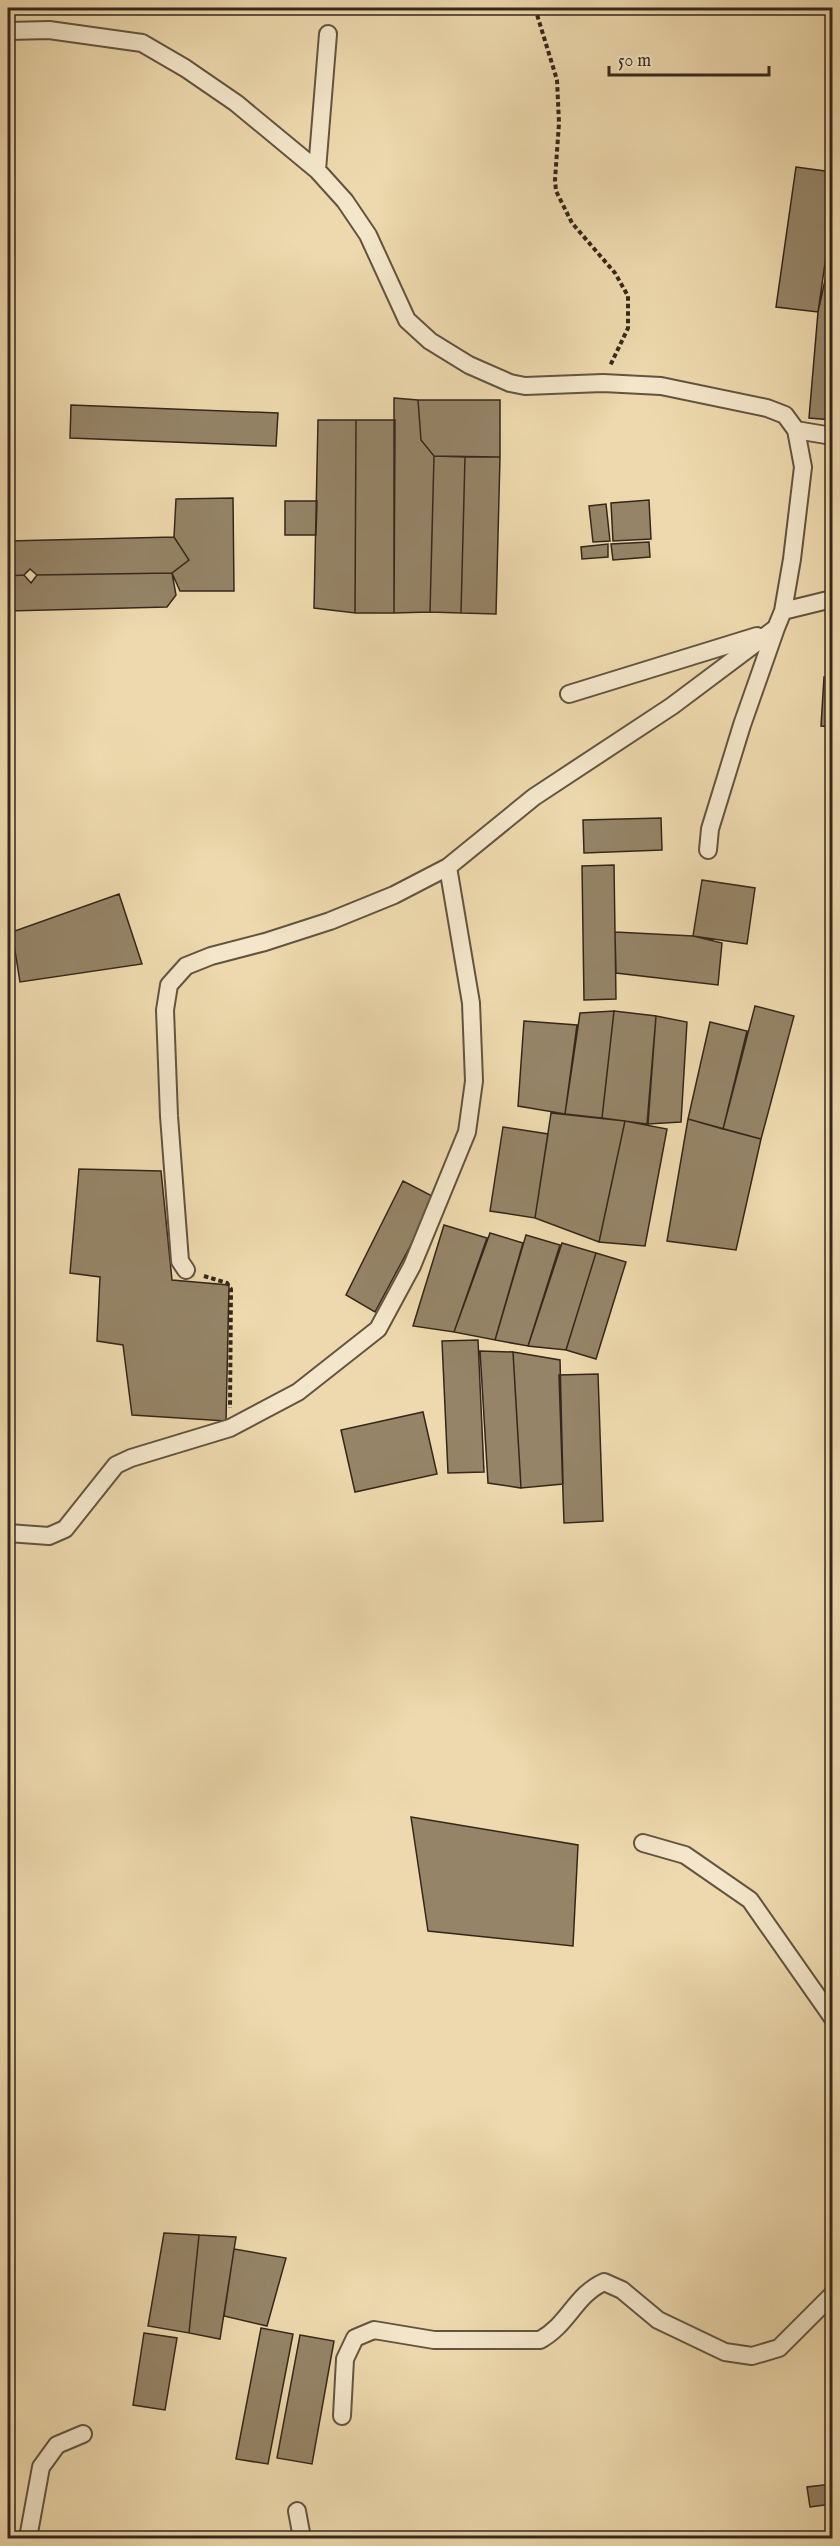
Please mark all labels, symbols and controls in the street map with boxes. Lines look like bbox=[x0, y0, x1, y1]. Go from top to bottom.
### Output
scale bar bbox=[609, 39, 770, 77]
text: 50 m bbox=[618, 50, 651, 73]

